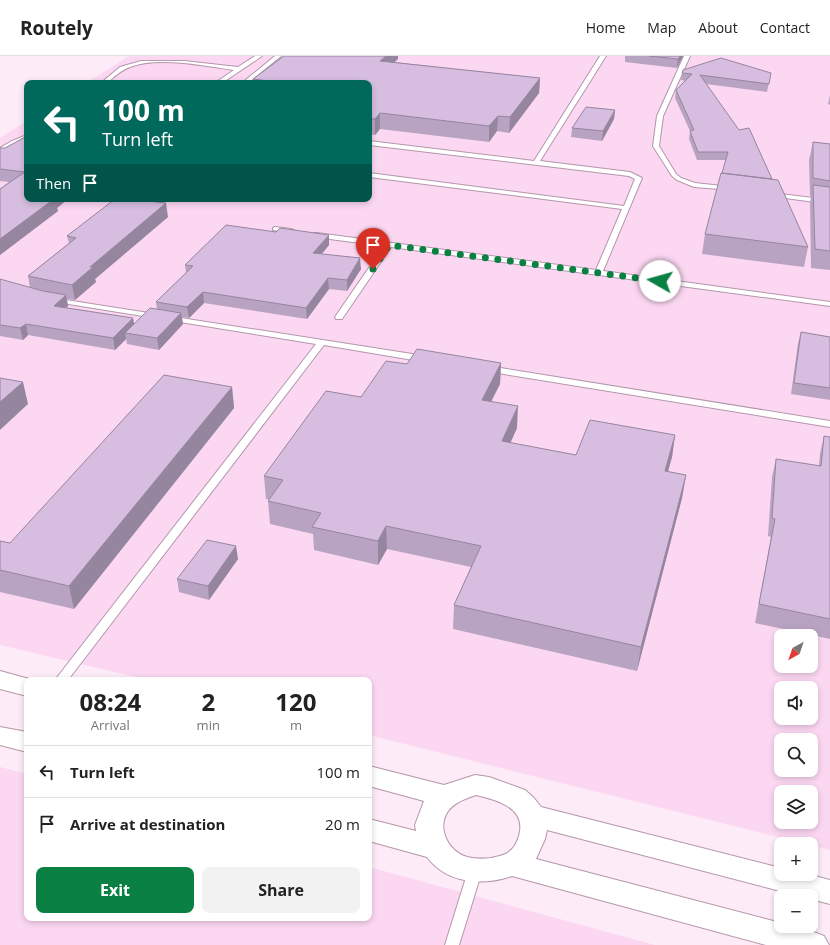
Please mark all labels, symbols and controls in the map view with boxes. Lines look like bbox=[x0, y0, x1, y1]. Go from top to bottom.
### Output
text: Routely bbox=[20, 15, 93, 41]
text: Home bbox=[586, 18, 625, 37]
text: Map bbox=[647, 18, 676, 37]
text: About bbox=[698, 18, 738, 37]
text: Contact bbox=[760, 18, 810, 37]
text: 100 m bbox=[102, 91, 185, 129]
icon: left bbox=[36, 96, 88, 148]
text: Turn left bbox=[102, 127, 173, 151]
icon: arrive bbox=[79, 172, 101, 194]
text: Then bbox=[36, 173, 71, 193]
pin bbox=[356, 228, 390, 269]
icon: arrive bbox=[362, 234, 384, 256]
position arrow bbox=[639, 260, 681, 302]
north arrow bbox=[774, 629, 818, 673]
map controls bbox=[774, 629, 818, 933]
button: sound bbox=[774, 681, 818, 725]
text: 08:24 bbox=[79, 685, 141, 718]
text: 2 bbox=[201, 685, 215, 718]
text: 120 bbox=[275, 685, 317, 718]
text: Arrival bbox=[91, 716, 130, 734]
text: min bbox=[197, 716, 220, 734]
text: m bbox=[290, 716, 302, 734]
button: search bbox=[774, 733, 818, 777]
icon: left bbox=[36, 761, 58, 783]
text: Turn left bbox=[70, 762, 135, 782]
text: 100 m bbox=[316, 762, 360, 782]
button: layers bbox=[774, 785, 818, 829]
icon: arrive bbox=[36, 813, 58, 835]
text: Arrive at destination bbox=[70, 814, 225, 834]
text: 20 m bbox=[325, 814, 360, 834]
button: + bbox=[774, 837, 818, 881]
button: Exit bbox=[36, 867, 194, 913]
button: Share bbox=[202, 867, 360, 913]
button: − bbox=[774, 889, 818, 933]

